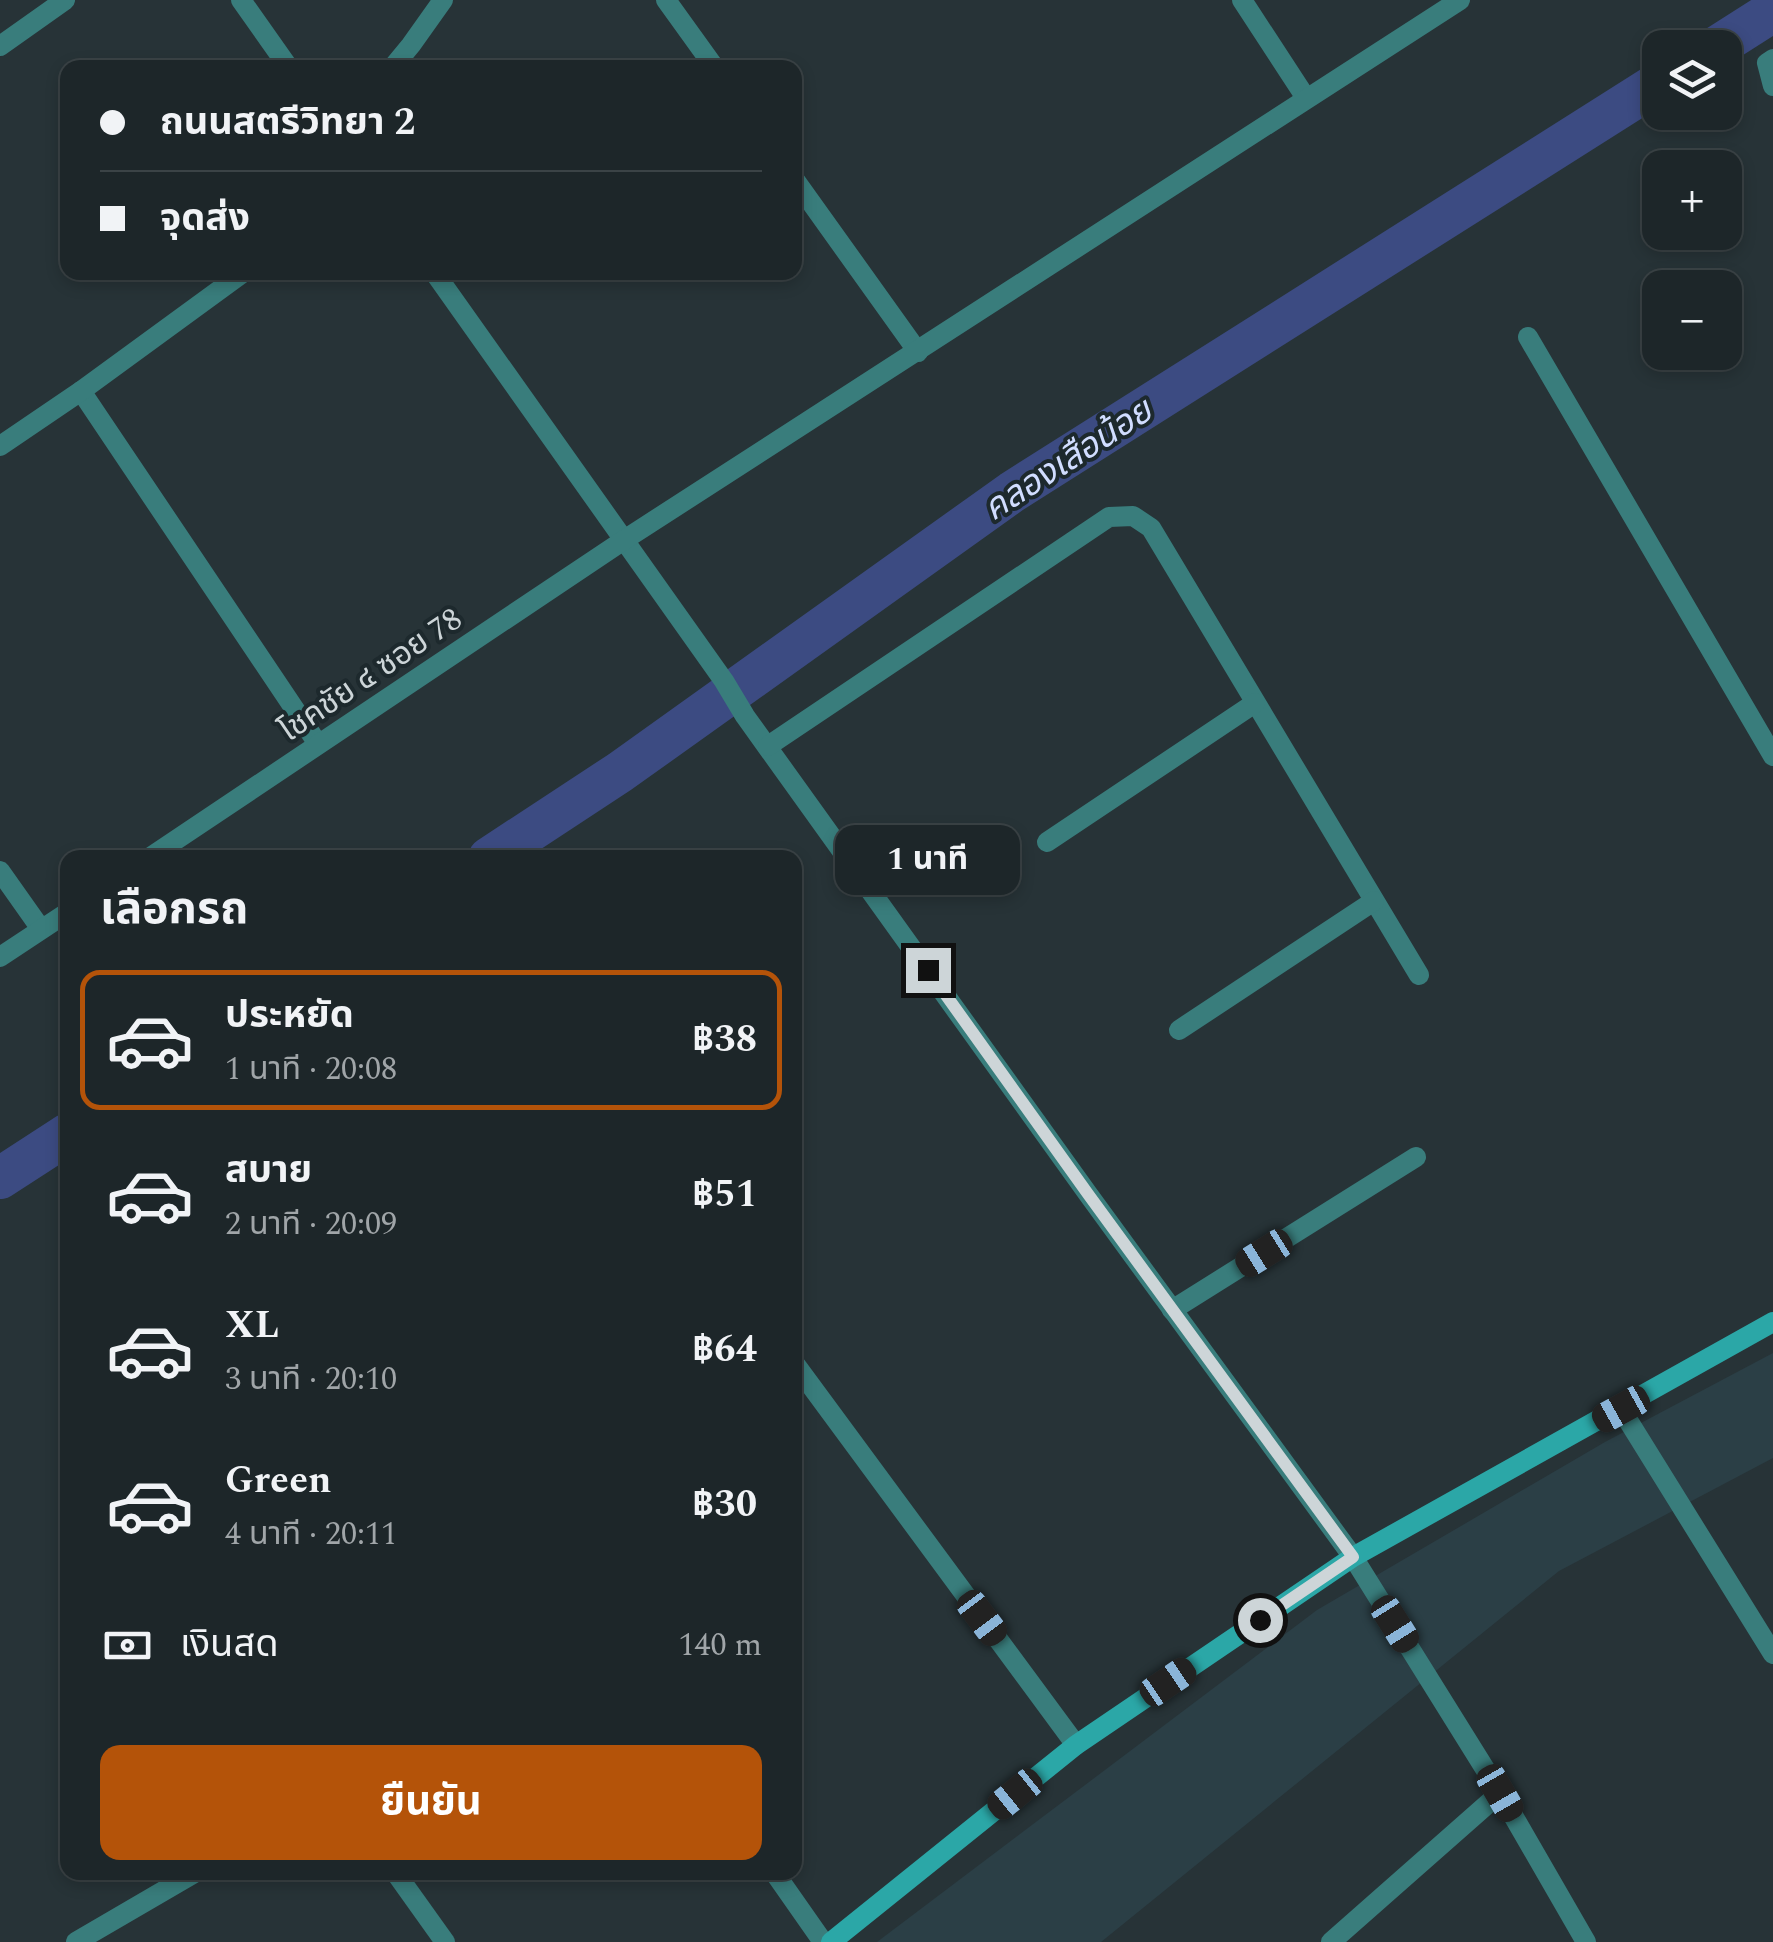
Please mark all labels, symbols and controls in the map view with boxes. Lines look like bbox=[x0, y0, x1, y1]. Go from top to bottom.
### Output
map controls bbox=[1642, 30, 1742, 370]
button: layers bbox=[1642, 30, 1742, 130]
text: ถนนสตรีวิทยา 2 bbox=[160, 94, 415, 152]
button: + bbox=[1642, 150, 1742, 250]
text: จุดส่ง bbox=[160, 190, 250, 248]
button: − bbox=[1642, 270, 1742, 370]
water label: คลองเสือน้อย bbox=[973, 384, 1165, 535]
street label: โชคชัย ๔ ซอย 78 bbox=[269, 596, 472, 755]
callout: 1 นาที bbox=[836, 825, 1020, 895]
text: 1 นาที bbox=[887, 835, 968, 884]
text: เลือกรถ bbox=[100, 875, 248, 944]
route end bbox=[906, 948, 951, 993]
text: ประหยัด bbox=[225, 987, 354, 1045]
icon: car bbox=[105, 995, 195, 1085]
text: ฿38 bbox=[692, 1011, 757, 1069]
text: 1 นาที · 20:08 bbox=[225, 1045, 397, 1094]
text: สบาย bbox=[225, 1142, 312, 1200]
icon: car bbox=[105, 1150, 195, 1240]
text: ฿51 bbox=[692, 1166, 757, 1224]
text: 2 นาที · 20:09 bbox=[225, 1200, 397, 1249]
car bbox=[1231, 1224, 1297, 1282]
text: XL bbox=[225, 1297, 279, 1355]
icon: car bbox=[105, 1305, 195, 1395]
text: ฿64 bbox=[692, 1321, 757, 1379]
text: 3 นาที · 20:10 bbox=[225, 1355, 397, 1404]
car bbox=[1587, 1381, 1655, 1437]
text: Green bbox=[225, 1452, 332, 1510]
icon: car bbox=[105, 1460, 195, 1550]
text: ฿30 bbox=[692, 1476, 757, 1534]
text: 4 นาที · 20:11 bbox=[225, 1510, 397, 1559]
car bbox=[952, 1585, 1012, 1651]
car bbox=[1366, 1591, 1424, 1657]
route start bbox=[1238, 1598, 1283, 1643]
text: เงินสด bbox=[180, 1616, 279, 1674]
icon: cash bbox=[100, 1618, 155, 1673]
text: 140 m bbox=[678, 1621, 762, 1670]
car bbox=[1135, 1653, 1201, 1711]
button: ยืนยัน bbox=[100, 1745, 762, 1860]
car bbox=[1472, 1760, 1528, 1826]
car bbox=[982, 1763, 1048, 1825]

